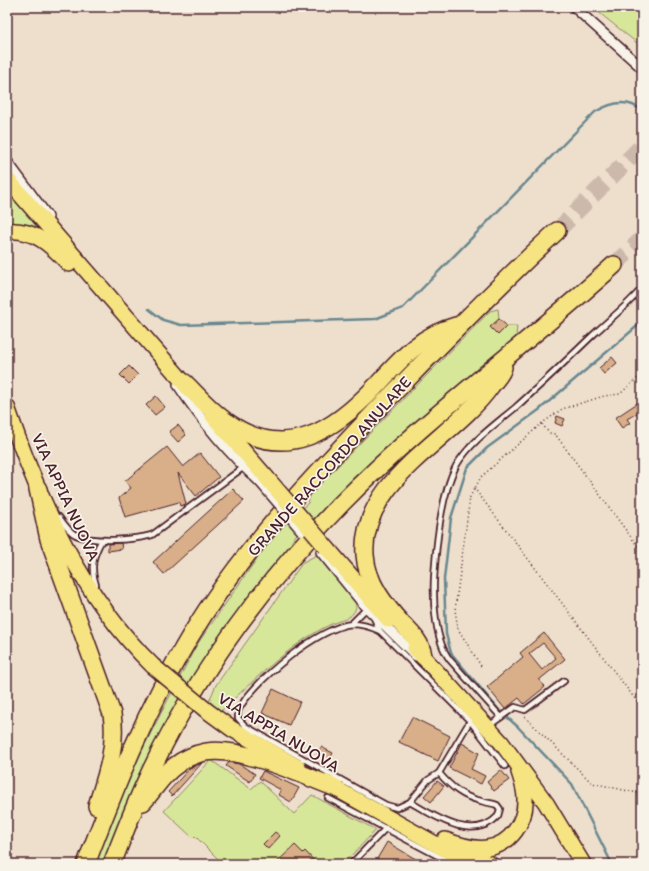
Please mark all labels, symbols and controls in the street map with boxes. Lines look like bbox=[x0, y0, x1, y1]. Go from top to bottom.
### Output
street label: GRANDE RACCORDO ANULARE bbox=[243, 372, 415, 560]
street label: VIA APPIA NUOVA bbox=[28, 430, 104, 564]
street label: VIA APPIA NUOVA bbox=[214, 688, 344, 776]

